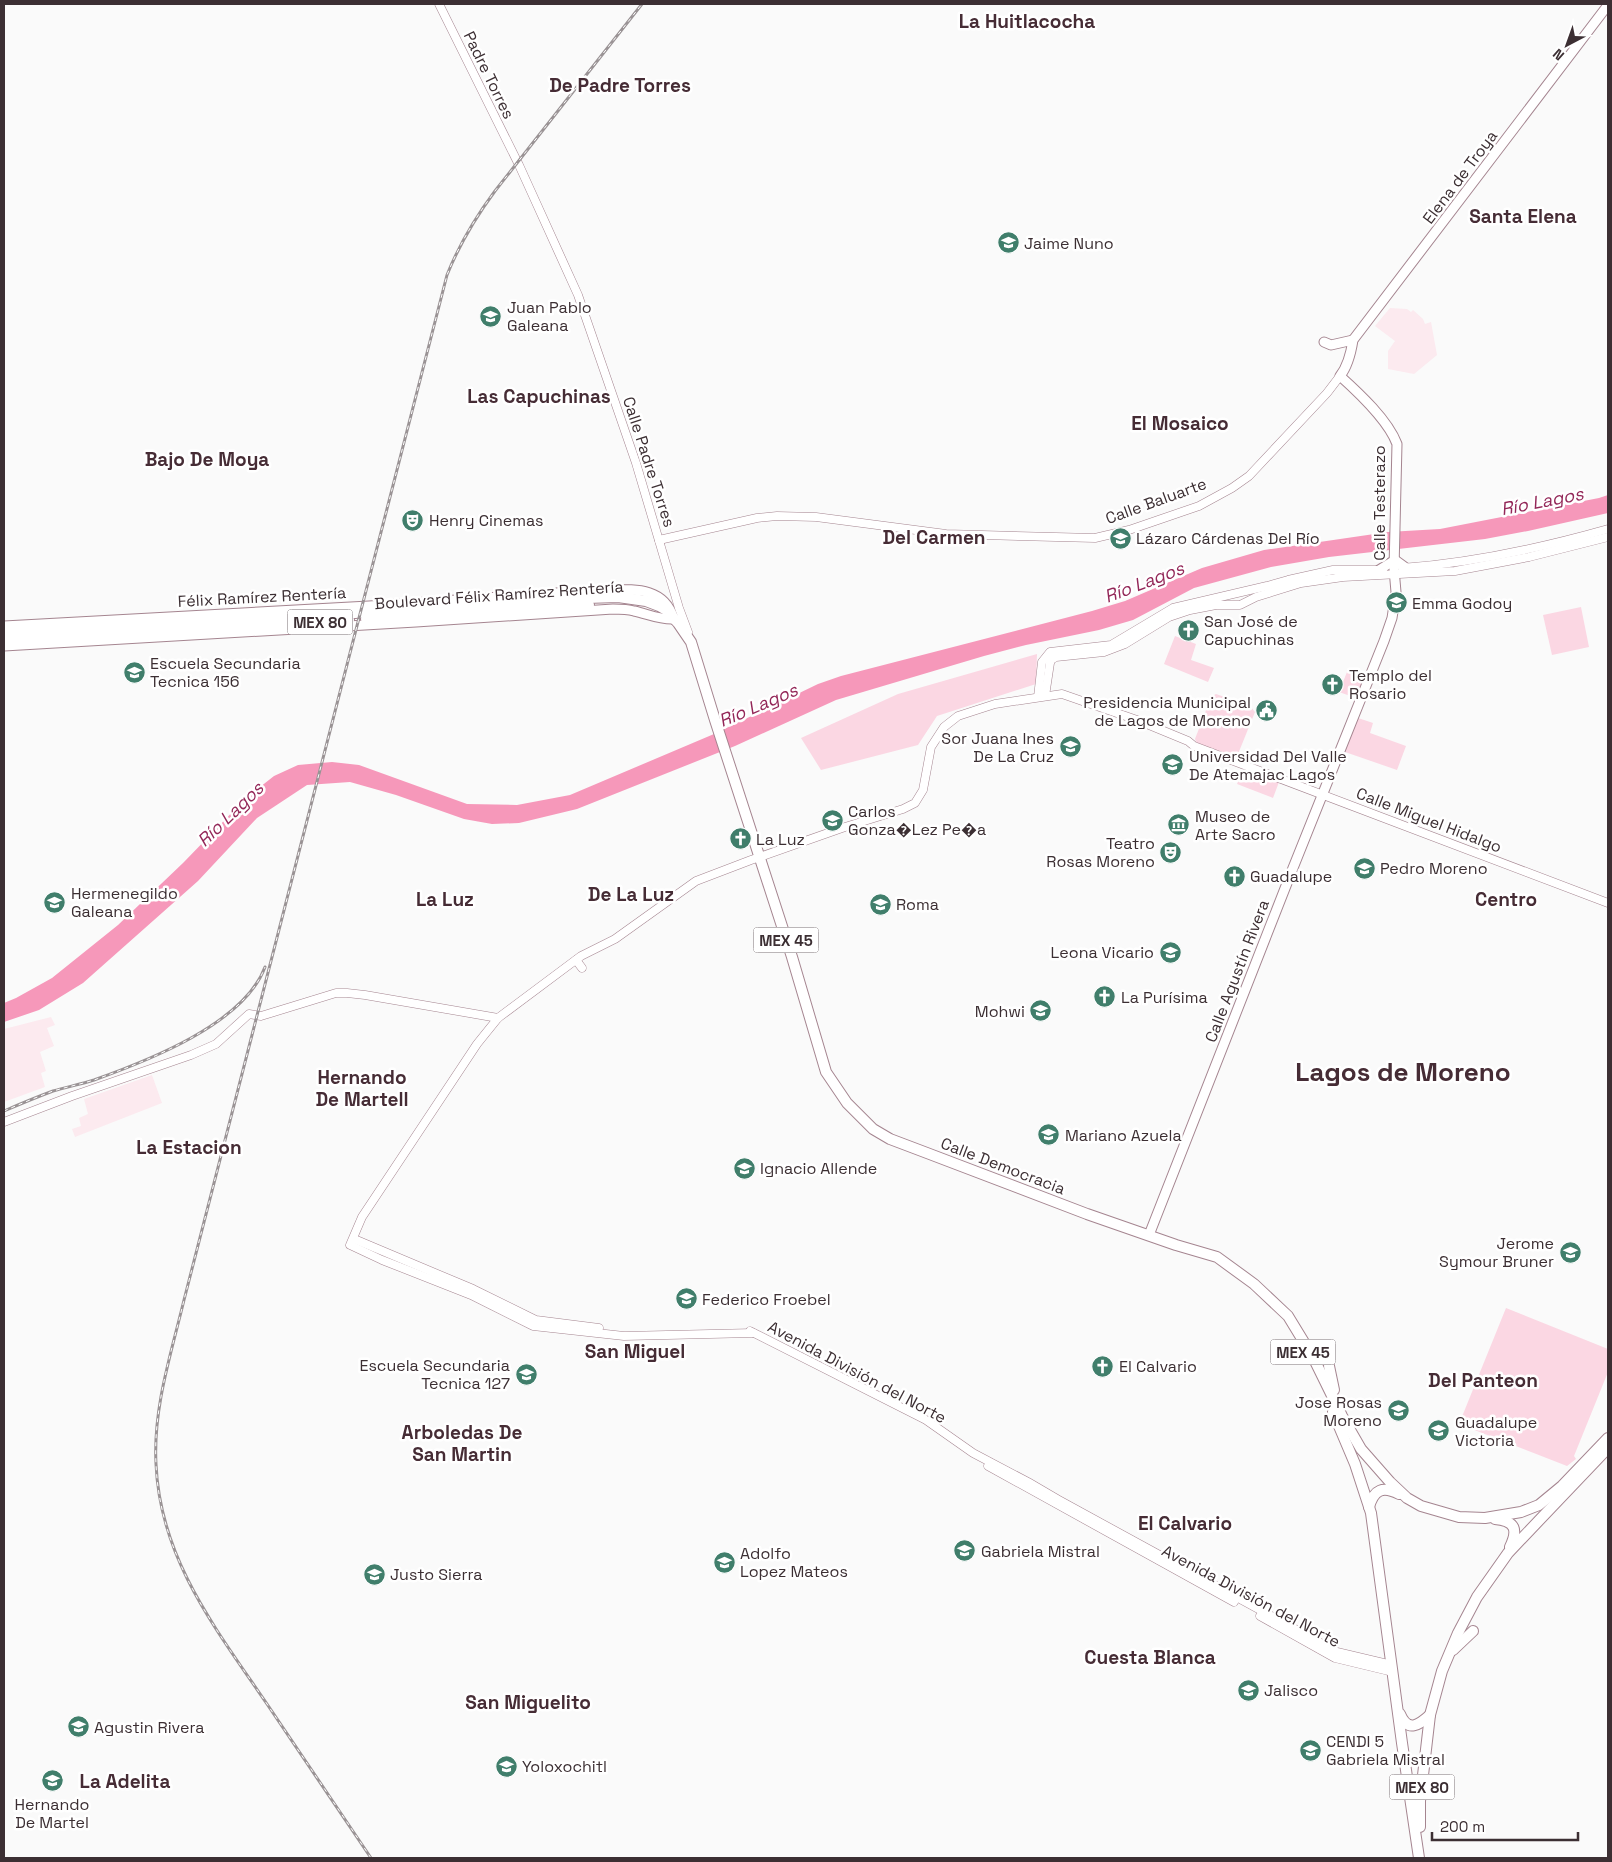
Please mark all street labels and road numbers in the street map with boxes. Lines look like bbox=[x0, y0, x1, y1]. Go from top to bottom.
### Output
street label: Padre Torres bbox=[459, 28, 519, 122]
street label: Elena de Troya bbox=[1418, 126, 1502, 228]
street label: Calle Padre Torres bbox=[618, 394, 680, 530]
street label: Calle Testerazo bbox=[1369, 445, 1390, 561]
street label: Calle Baluarte bbox=[1103, 473, 1209, 529]
street label: Boulevard Félix Ramírez Rentería bbox=[374, 576, 624, 614]
street label: Félix Ramírez Rentería bbox=[177, 582, 347, 612]
road number: MEX 80 bbox=[288, 610, 352, 634]
street label: Calle Miguel Hidalgo bbox=[1353, 783, 1505, 857]
street label: Calle Agustín Rivera bbox=[1200, 897, 1274, 1045]
road number: MEX 45 bbox=[754, 928, 818, 952]
street label: Calle Democracia bbox=[938, 1133, 1068, 1199]
street label: Avenida División del Norte bbox=[764, 1316, 950, 1428]
road number: MEX 45 bbox=[1270, 1340, 1336, 1364]
street label: Avenida División del Norte bbox=[1158, 1540, 1344, 1652]
road number: MEX 80 bbox=[1390, 1774, 1454, 1800]

